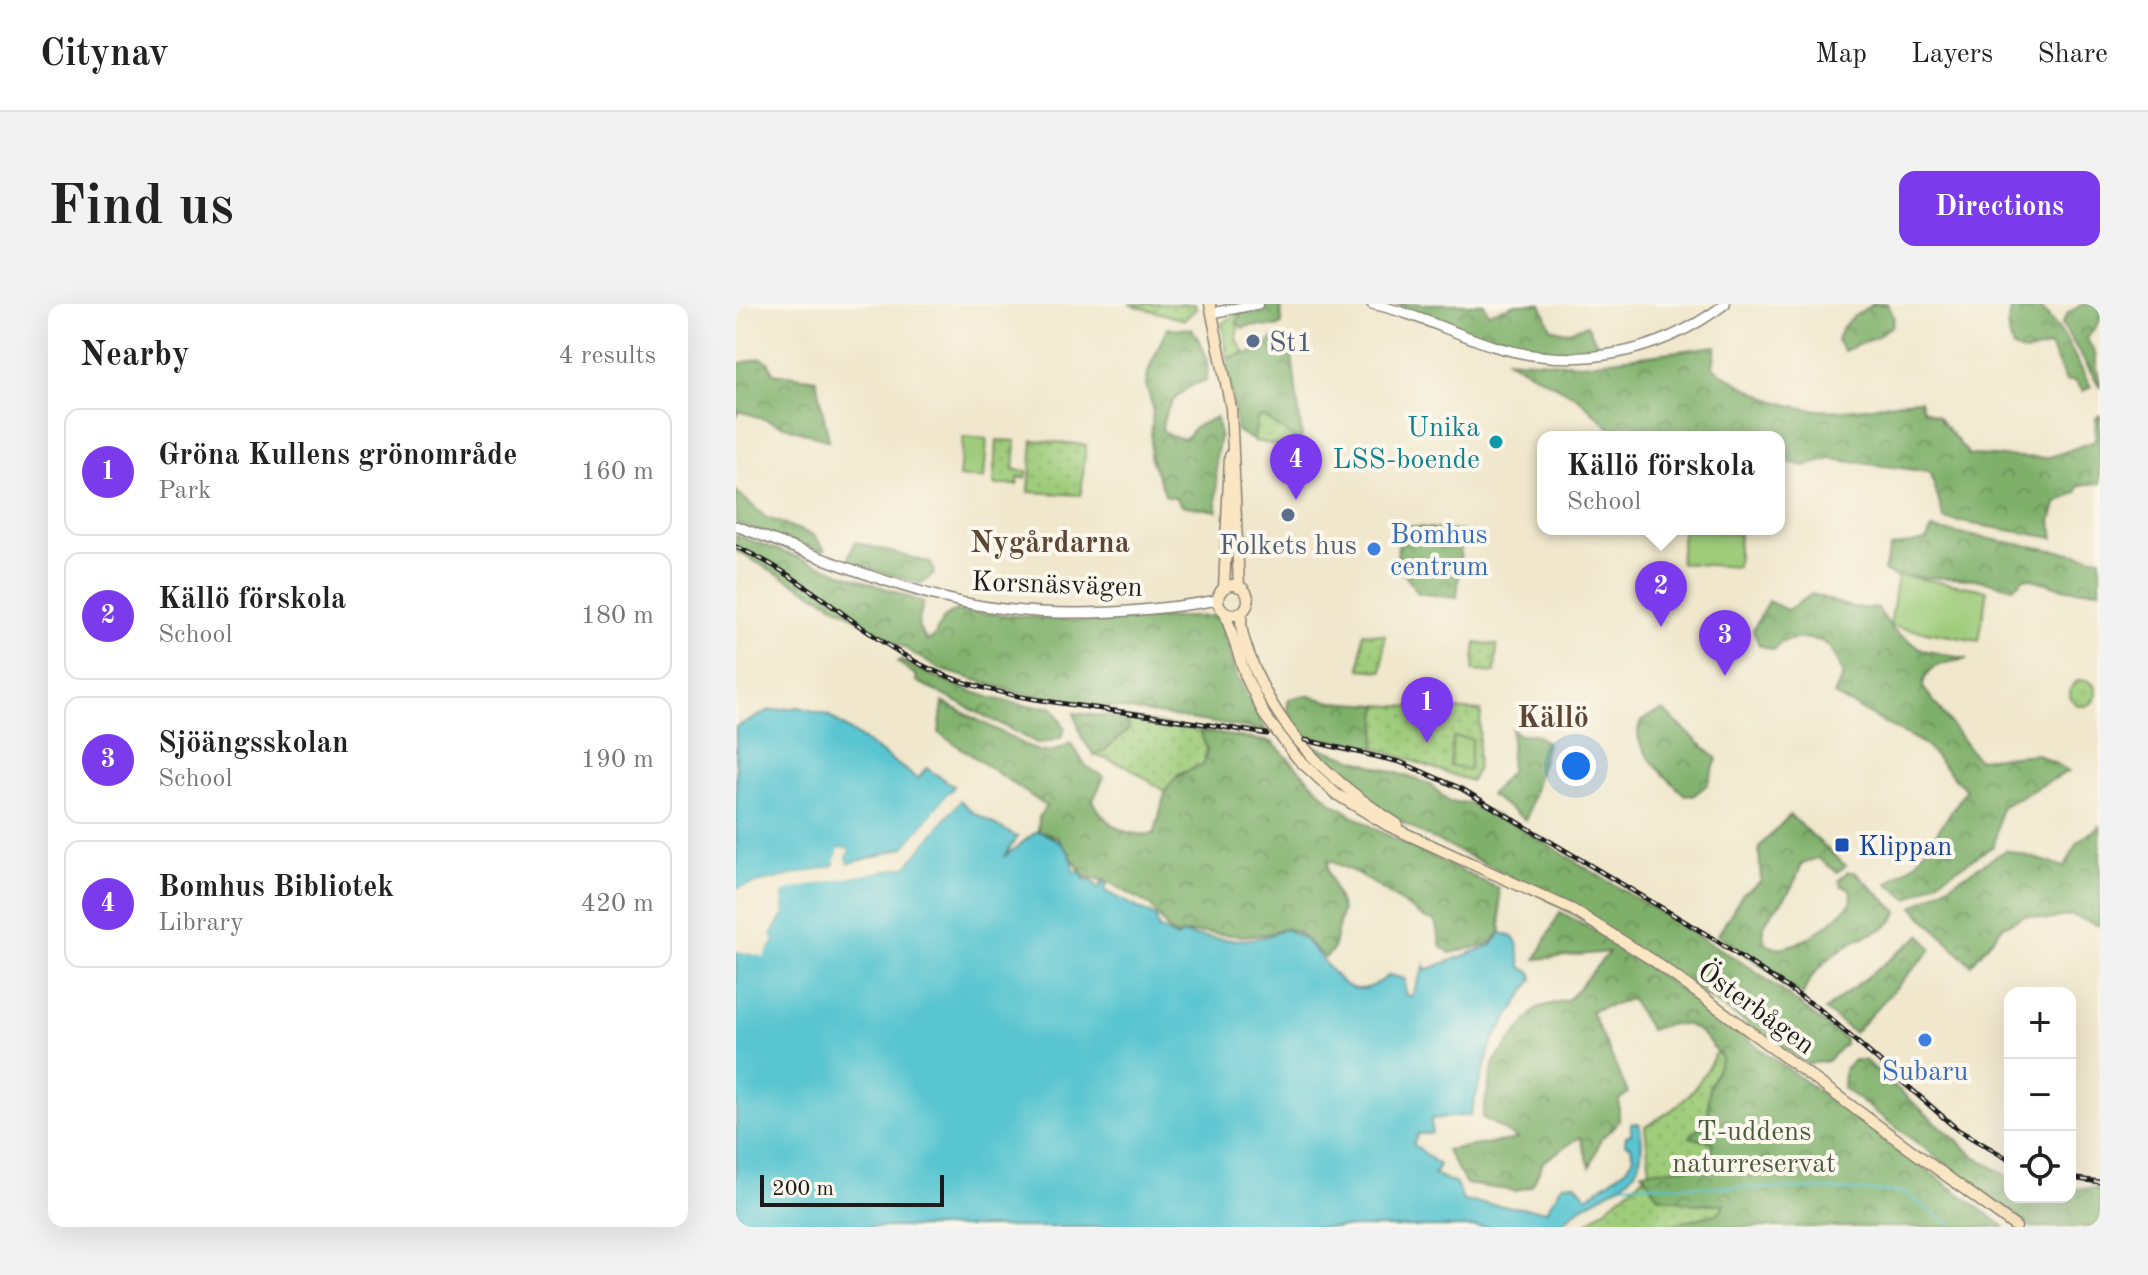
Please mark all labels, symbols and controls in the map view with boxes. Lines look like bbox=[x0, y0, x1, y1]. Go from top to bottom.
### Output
text: Citynav bbox=[40, 36, 169, 74]
text: Map bbox=[1815, 41, 1867, 69]
text: Layers bbox=[1911, 41, 1993, 69]
text: Share bbox=[2037, 41, 2108, 69]
button: Directions bbox=[1899, 171, 2100, 246]
text: Find us bbox=[48, 180, 234, 236]
place label: St1 bbox=[1269, 330, 1312, 358]
marker: St1 bbox=[1244, 332, 1262, 350]
text: Nearby bbox=[80, 339, 190, 373]
text: 4 results bbox=[558, 343, 656, 369]
place label: Unika LSS-boende bbox=[1332, 415, 1480, 475]
popup bbox=[1537, 431, 1785, 535]
marker: Unika LSS-boende bbox=[1487, 433, 1505, 451]
pin: 4 bbox=[1270, 434, 1322, 500]
text: Gröna Kullens grönområde bbox=[158, 441, 517, 471]
text: Källö förskola bbox=[1567, 452, 1755, 482]
text: 1 bbox=[100, 459, 116, 485]
text: 160 m bbox=[581, 459, 654, 485]
text: Park bbox=[158, 478, 212, 504]
text: School bbox=[1567, 489, 1641, 515]
marker: Folkets hus bbox=[1279, 506, 1297, 524]
place label: Bomhus centrum bbox=[1390, 522, 1489, 582]
district label: Nygårdarna bbox=[970, 529, 1130, 559]
place label: Folkets hus bbox=[1219, 533, 1357, 561]
marker: Bomhus centrum bbox=[1365, 540, 1383, 558]
pin: 2 bbox=[1635, 561, 1687, 627]
street label: Korsnäsvägen bbox=[971, 569, 1143, 603]
text: Källö förskola bbox=[158, 585, 346, 615]
text: 2 bbox=[100, 603, 116, 629]
text: 180 m bbox=[581, 603, 654, 629]
pin: 3 bbox=[1699, 610, 1751, 676]
text: School bbox=[158, 622, 232, 648]
pin: 1 bbox=[1401, 677, 1453, 743]
district label: Källö bbox=[1517, 704, 1589, 734]
text: Sjöängsskolan bbox=[158, 729, 349, 759]
your location bbox=[1556, 746, 1596, 786]
text: 3 bbox=[100, 747, 116, 773]
text: 190 m bbox=[581, 747, 654, 773]
text: School bbox=[158, 766, 232, 792]
place label: Klippan bbox=[1858, 834, 1952, 862]
marker: Klippan bbox=[1833, 836, 1851, 854]
text: Bomhus Bibliotek bbox=[158, 873, 394, 903]
text: 4 bbox=[100, 891, 116, 917]
text: 420 m bbox=[581, 891, 654, 917]
text: Library bbox=[158, 910, 244, 936]
street label: Österbågen bbox=[1692, 955, 1821, 1061]
map controls bbox=[2004, 987, 2076, 1203]
button: + bbox=[2004, 987, 2076, 1059]
marker: Subaru bbox=[1916, 1031, 1934, 1049]
place label: Subaru bbox=[1882, 1059, 1968, 1087]
button: − bbox=[2004, 1059, 2076, 1131]
park label: T-uddens naturreservat bbox=[1672, 1119, 1836, 1179]
button: locate bbox=[2004, 1131, 2076, 1203]
scale bar bbox=[760, 1171, 944, 1207]
text: 200 m bbox=[772, 1178, 834, 1200]

